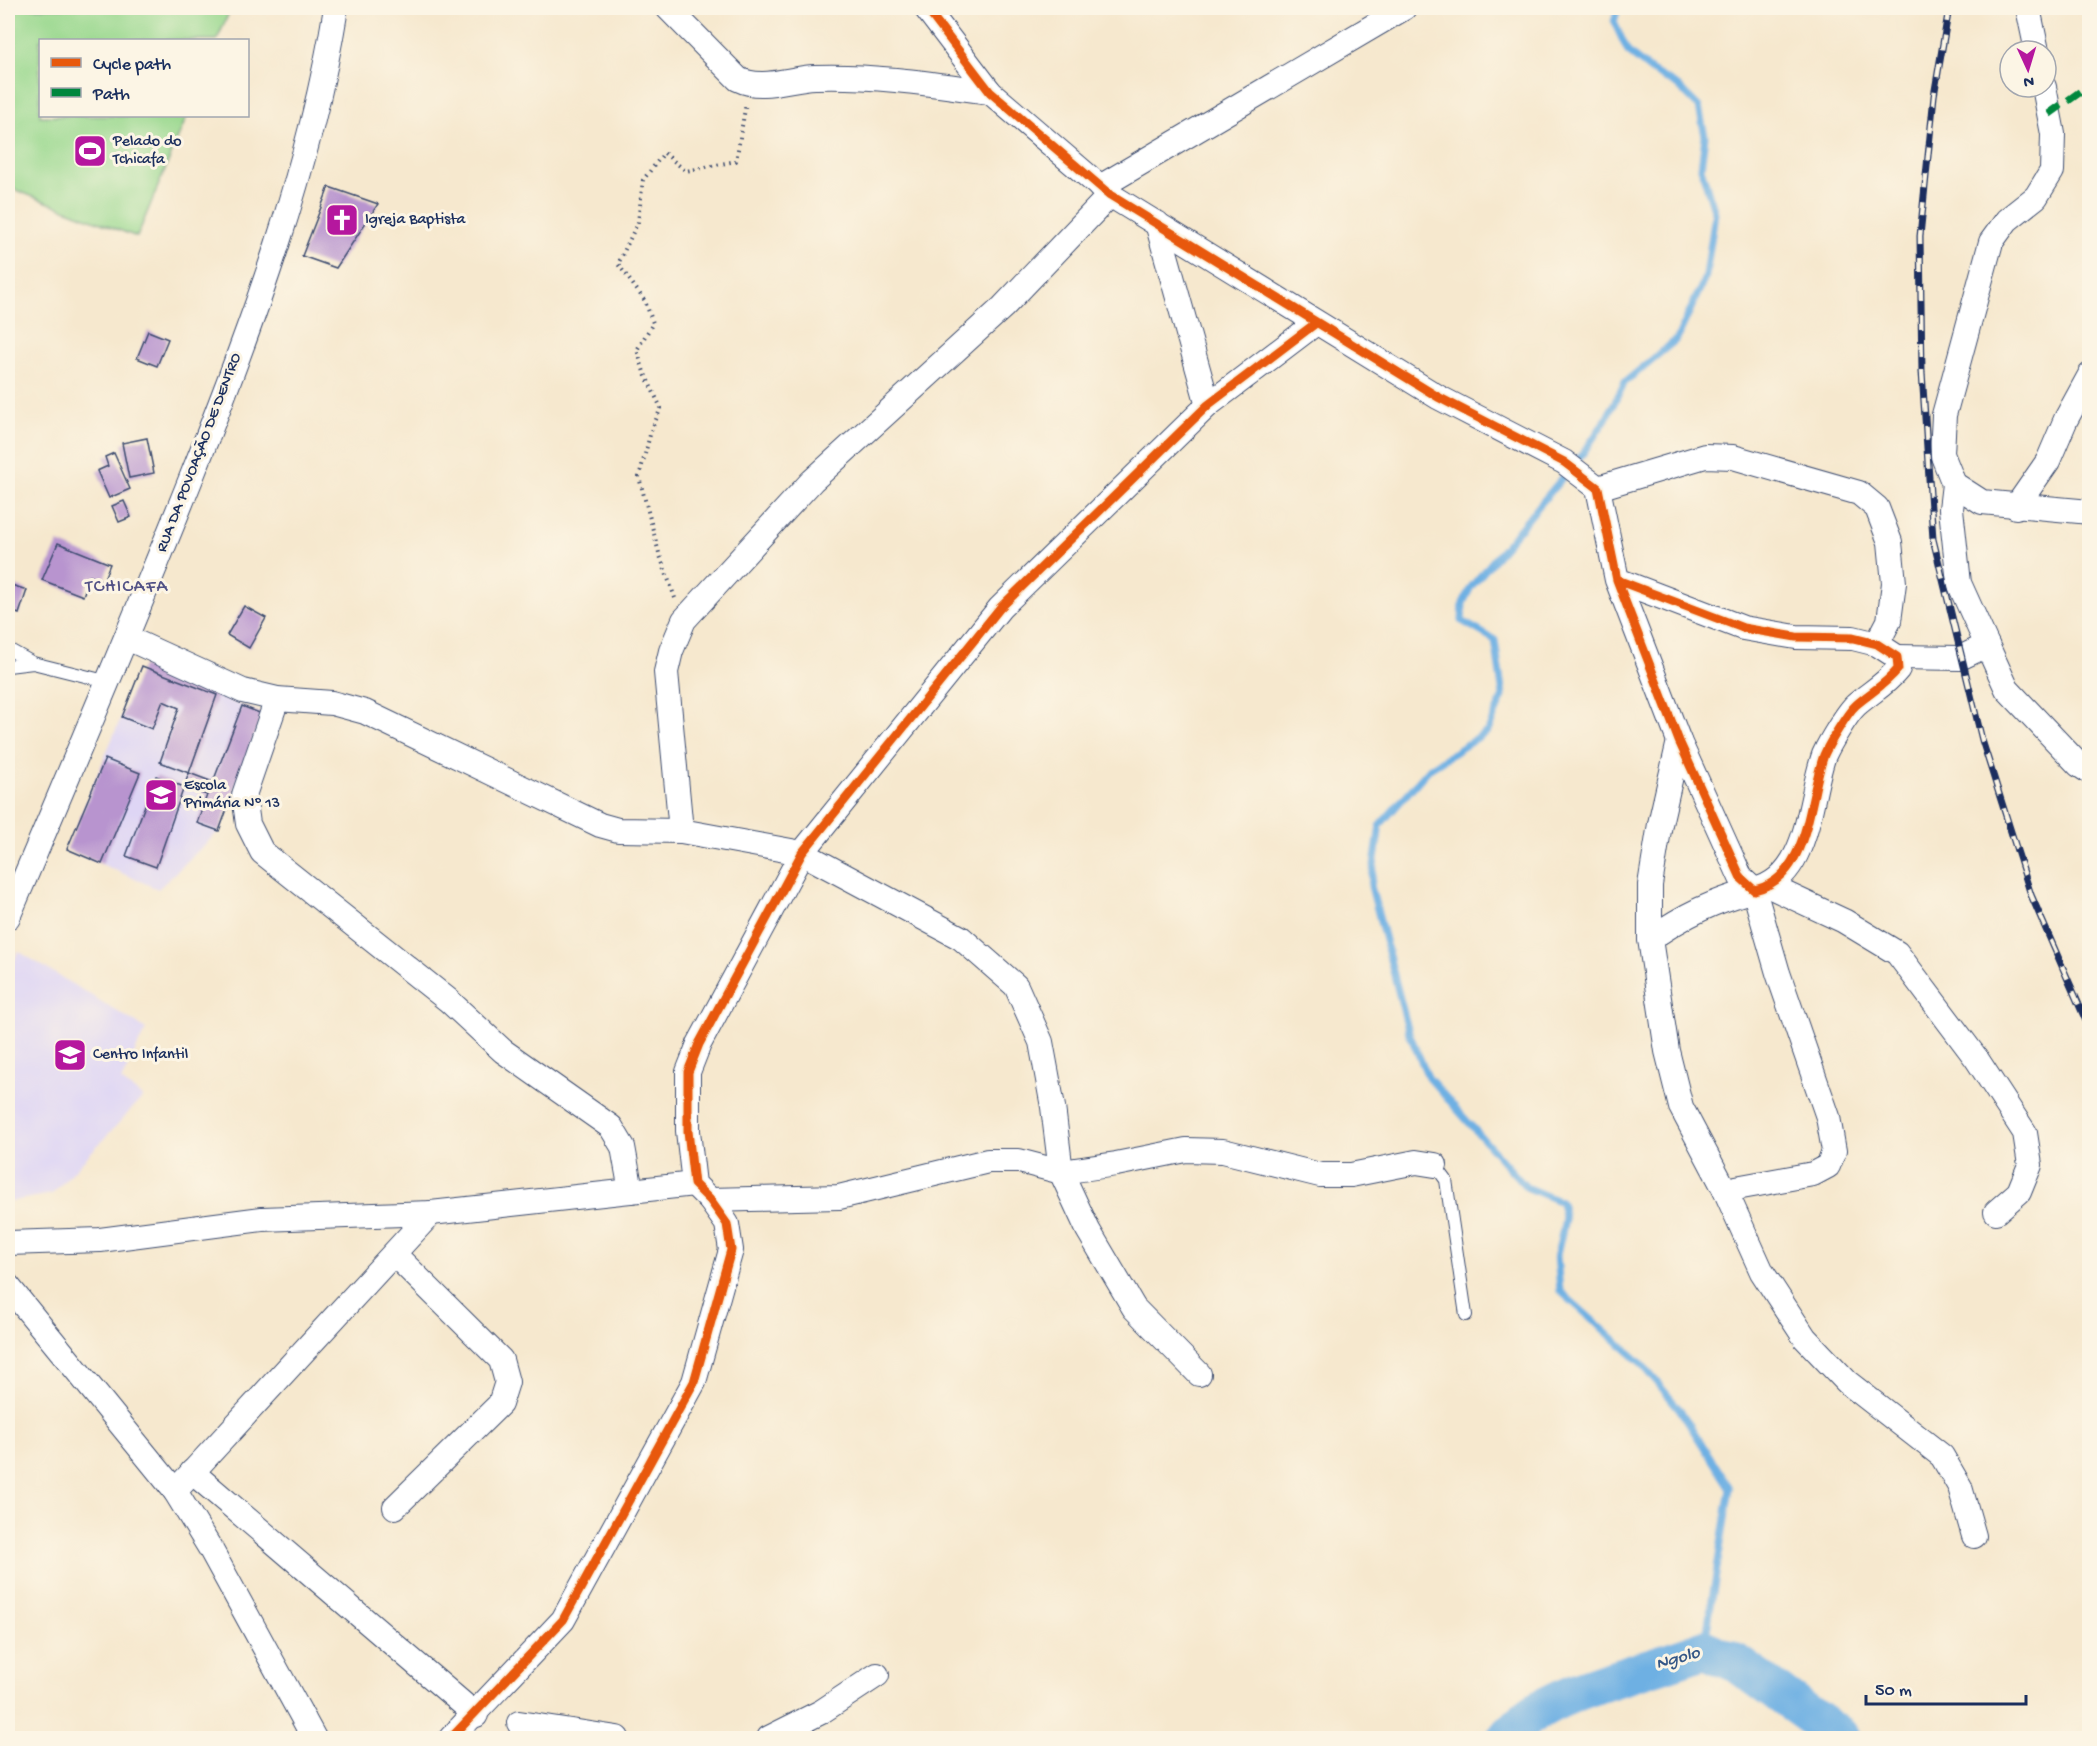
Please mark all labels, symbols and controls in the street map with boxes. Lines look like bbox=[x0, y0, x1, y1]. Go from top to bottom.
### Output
legend bbox=[39, 39, 249, 117]
north arrow bbox=[1998, 39, 2058, 99]
text: Cycle path bbox=[93, 55, 171, 76]
text: N bbox=[2022, 71, 2035, 90]
text: Path bbox=[92, 85, 130, 106]
sports icon: Pelado do Tchicafa bbox=[72, 133, 108, 169]
place label: Pelado do Tchicafa bbox=[112, 133, 182, 170]
church icon: Igreja Baptista bbox=[324, 202, 360, 238]
place label: Igreja Baptista bbox=[365, 211, 467, 230]
street label: RUA DA POVOAÇÃO DE DENTRO bbox=[152, 350, 247, 555]
district label: TCHICAFA bbox=[84, 577, 169, 598]
school or university icon: Escola Primária Nº 13 bbox=[143, 777, 179, 813]
place label: Escola Primária Nº 13 bbox=[183, 777, 280, 814]
school or university icon: Centro Infantil bbox=[52, 1037, 88, 1073]
place label: Centro Infantil bbox=[93, 1046, 188, 1065]
water label: Ngolo bbox=[1654, 1643, 1703, 1675]
scale bar bbox=[1866, 1668, 2026, 1706]
text: 50 m bbox=[1875, 1681, 1912, 1702]

